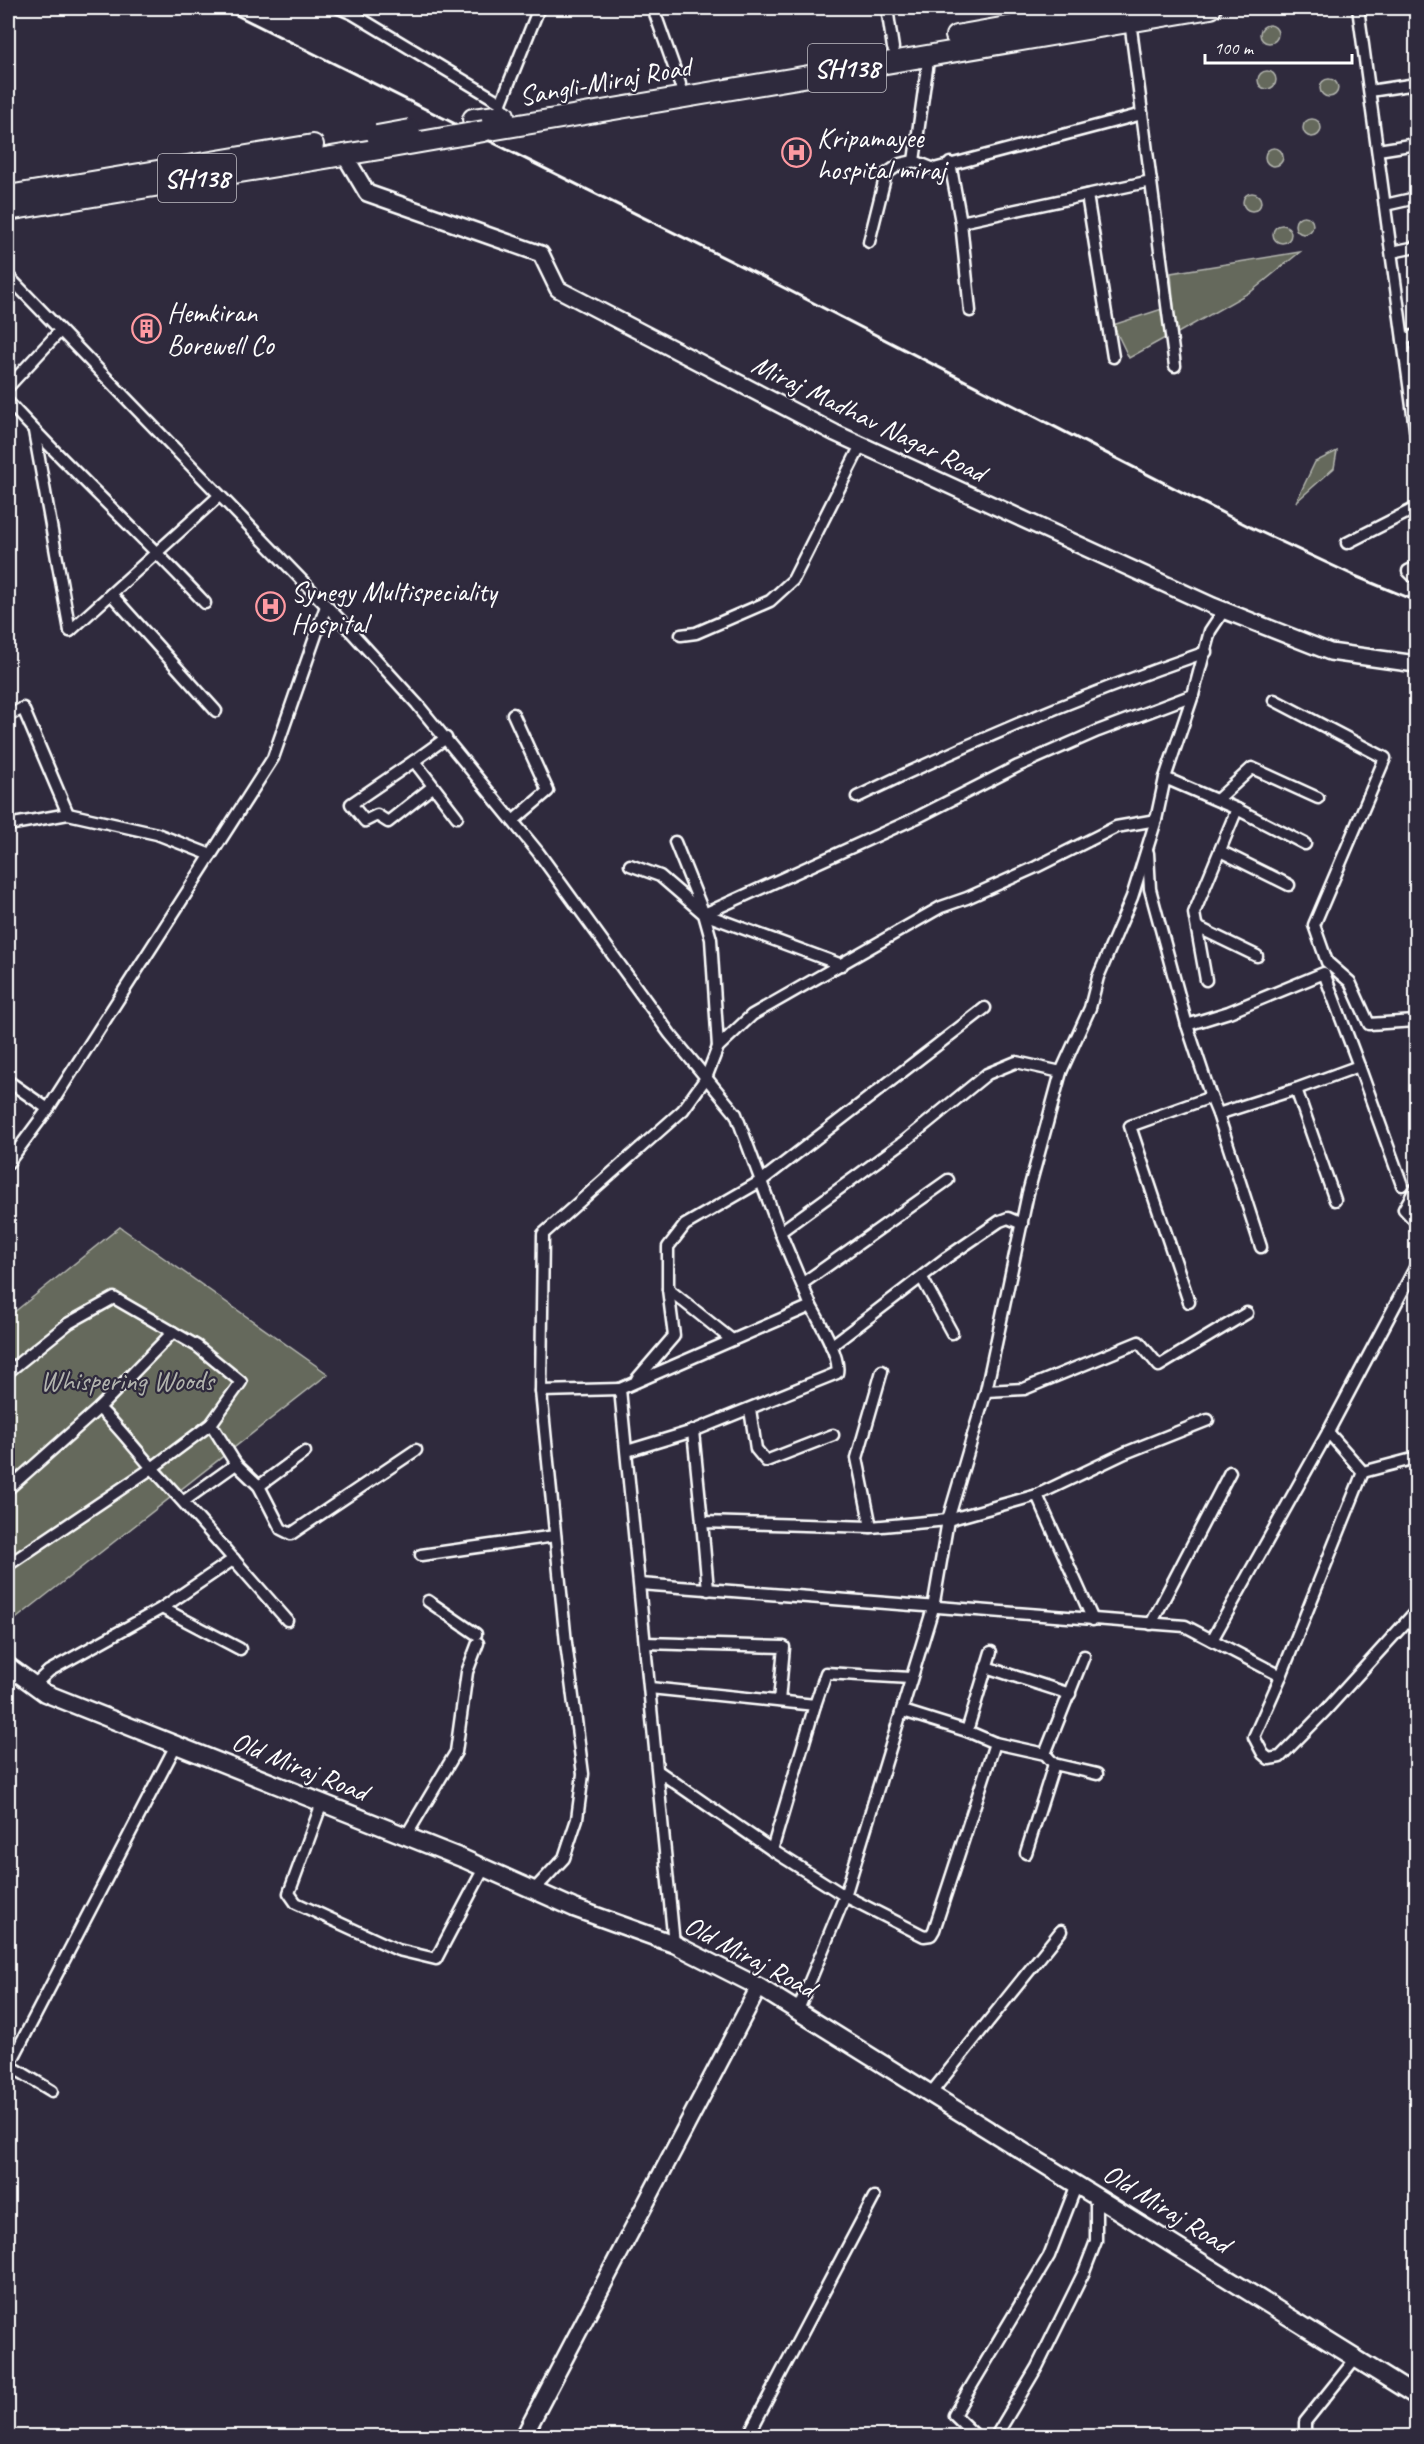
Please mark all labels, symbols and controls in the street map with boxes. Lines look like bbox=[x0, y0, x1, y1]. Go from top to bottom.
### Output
scale bar bbox=[1205, 27, 1352, 65]
text: 100 m bbox=[1214, 37, 1255, 59]
road number: SH138 bbox=[808, 44, 886, 92]
street label: Sangli-Miraj Road bbox=[516, 48, 698, 113]
place label: Kripamayee hospital miraj bbox=[817, 120, 950, 187]
hospital icon: Kripamayee hospital miraj bbox=[780, 137, 812, 169]
road number: SH138 bbox=[158, 154, 236, 202]
place label: Hemkiran Borewell Co bbox=[167, 295, 276, 362]
building icon: Hemkiran Borewell Co bbox=[130, 312, 162, 344]
street label: Miraj Madhav Nagar Road bbox=[746, 346, 995, 492]
place label: Synegy Multispeciality Hospital bbox=[291, 574, 499, 641]
hospital icon: Synegy Multispeciality Hospital bbox=[254, 591, 286, 623]
park label: Whispering Woods bbox=[40, 1363, 216, 1398]
street label: Old Miraj Road bbox=[227, 1723, 377, 1811]
street label: Old Miraj Road bbox=[678, 1907, 825, 2007]
street label: Old Miraj Road bbox=[1097, 2155, 1241, 2263]

